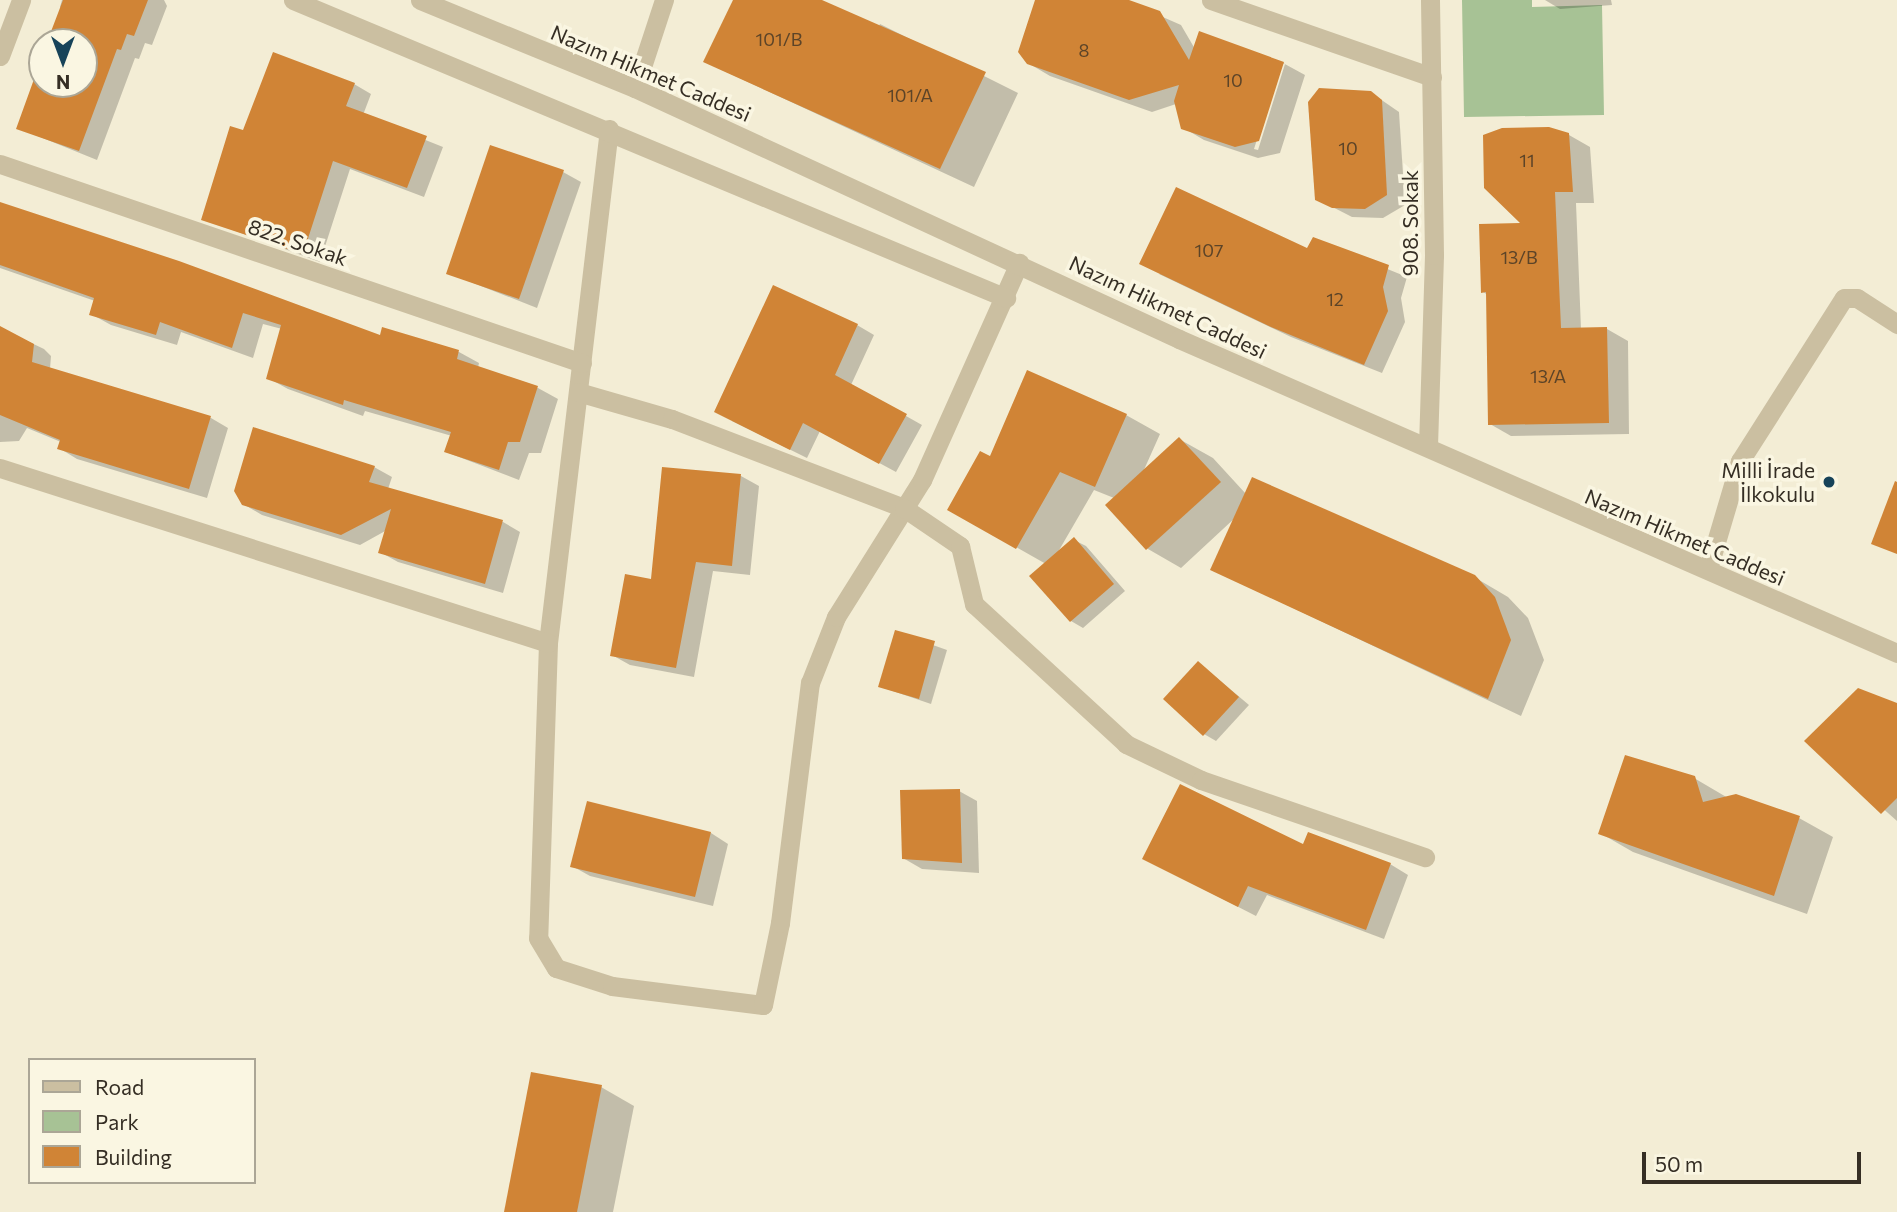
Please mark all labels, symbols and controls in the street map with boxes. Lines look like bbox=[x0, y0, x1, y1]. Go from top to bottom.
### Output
street label: Nazım Hikmet Caddesi bbox=[547, 19, 755, 127]
north arrow bbox=[28, 28, 98, 98]
house number: 101/B bbox=[756, 28, 802, 50]
house number: 8 bbox=[1079, 39, 1089, 61]
house number: 10 bbox=[1223, 69, 1243, 91]
text: N bbox=[56, 71, 70, 94]
house number: 101/A bbox=[887, 84, 933, 106]
house number: 10 bbox=[1338, 137, 1358, 159]
house number: 11 bbox=[1519, 149, 1535, 171]
street label: 908. Sokak bbox=[1397, 170, 1423, 276]
street label: 822. Sokak bbox=[245, 213, 351, 271]
house number: 107 bbox=[1195, 239, 1223, 261]
house number: 13/B bbox=[1500, 246, 1538, 268]
street label: Nazım Hikmet Caddesi bbox=[1065, 250, 1271, 364]
house number: 12 bbox=[1326, 288, 1344, 310]
house number: 13/A bbox=[1530, 365, 1566, 387]
place label: Milli İrade İlkokulu bbox=[1721, 457, 1815, 507]
marker: Milli İrade İlkokulu bbox=[1821, 474, 1837, 490]
street label: Nazım Hikmet Caddesi bbox=[1581, 483, 1789, 591]
legend bbox=[28, 1058, 256, 1184]
text: Road bbox=[95, 1074, 144, 1099]
text: Park bbox=[95, 1109, 139, 1134]
scale bar bbox=[1645, 1138, 1864, 1182]
text: Building bbox=[95, 1144, 172, 1169]
text: 50 m bbox=[1655, 1151, 1703, 1176]

